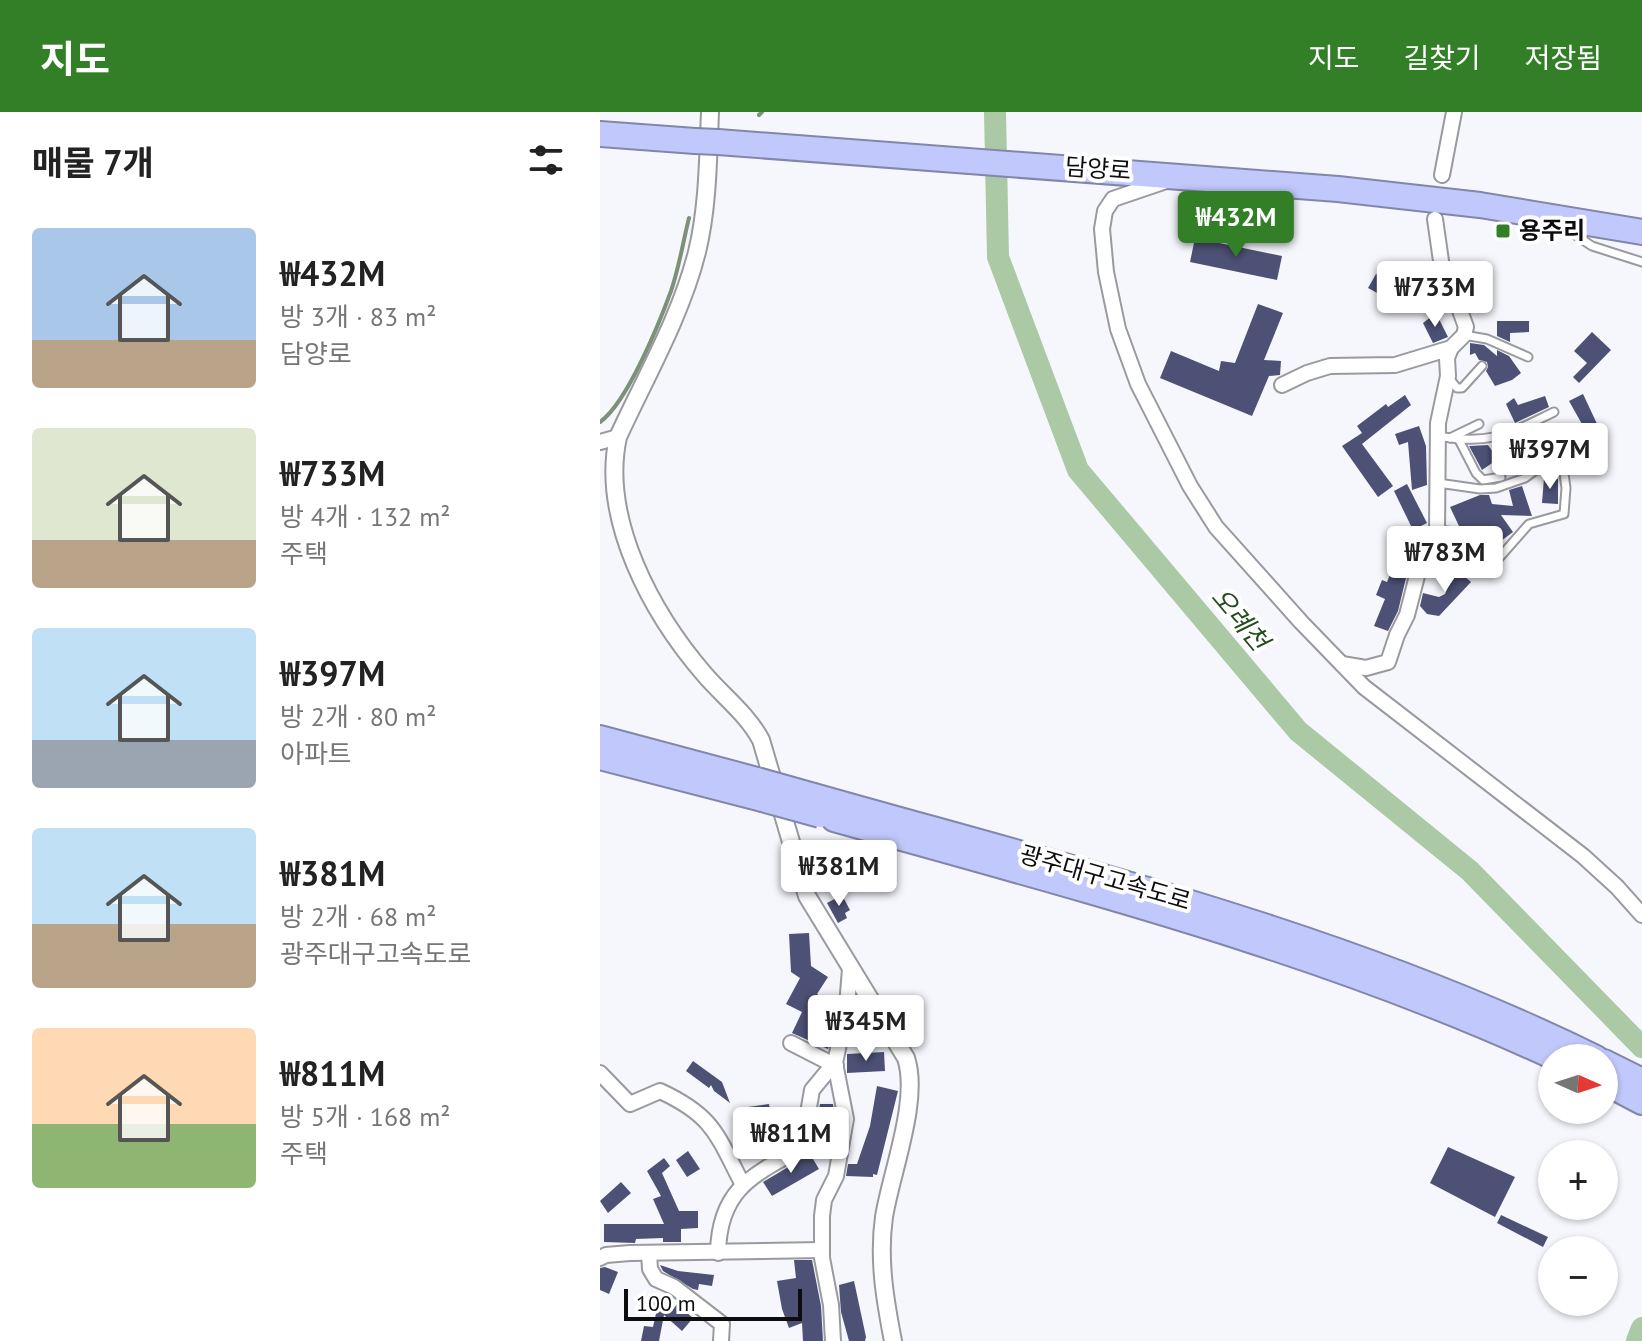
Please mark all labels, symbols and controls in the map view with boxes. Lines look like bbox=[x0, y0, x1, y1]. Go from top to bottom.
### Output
text: 지도 bbox=[40, 34, 110, 83]
text: 지도 bbox=[1308, 39, 1359, 76]
text: 길찾기 bbox=[1403, 39, 1481, 76]
text: 저장됨 bbox=[1525, 39, 1602, 76]
icon: filters bbox=[524, 138, 568, 182]
text: 매물 7개 bbox=[32, 140, 154, 184]
street label: 담양로 bbox=[1064, 151, 1132, 186]
pin: ₩432M bbox=[1180, 191, 1292, 259]
text: ₩432M bbox=[1196, 200, 1276, 233]
place label: 용주리 bbox=[1519, 215, 1585, 246]
marker: 용주리 bbox=[1494, 222, 1512, 240]
text: ₩432M bbox=[280, 251, 385, 295]
icon: home bbox=[96, 260, 192, 356]
pin: ₩733M bbox=[1379, 261, 1491, 329]
text: ₩733M bbox=[1395, 270, 1475, 303]
text: 방 3개 · 83 m² bbox=[280, 300, 436, 333]
text: 담양로 bbox=[280, 337, 352, 370]
pin: ₩397M bbox=[1494, 423, 1606, 491]
text: ₩397M bbox=[1510, 432, 1590, 465]
text: ₩733M bbox=[280, 451, 385, 495]
icon: home bbox=[96, 460, 192, 556]
text: 방 4개 · 132 m² bbox=[280, 500, 451, 533]
pin: ₩783M bbox=[1389, 526, 1501, 594]
text: ₩783M bbox=[1405, 535, 1485, 568]
text: 주택 bbox=[280, 537, 328, 570]
water label: 오례천 bbox=[1205, 581, 1278, 659]
text: ₩397M bbox=[280, 651, 385, 695]
icon: home bbox=[96, 660, 192, 756]
text: 방 2개 · 80 m² bbox=[280, 700, 436, 733]
text: 아파트 bbox=[280, 737, 352, 770]
street label: 광주대구고속도로 bbox=[1016, 838, 1194, 917]
pin: ₩381M bbox=[783, 840, 895, 908]
text: ₩381M bbox=[799, 849, 879, 882]
text: ₩381M bbox=[280, 851, 385, 895]
icon: home bbox=[96, 860, 192, 956]
text: 방 2개 · 68 m² bbox=[280, 900, 436, 933]
text: 광주대구고속도로 bbox=[280, 937, 471, 970]
pin: ₩345M bbox=[810, 995, 922, 1063]
text: ₩345M bbox=[826, 1004, 906, 1037]
north arrow bbox=[1538, 1044, 1618, 1124]
map controls bbox=[1538, 1044, 1618, 1316]
text: ₩811M bbox=[280, 1051, 385, 1095]
icon: home bbox=[96, 1060, 192, 1156]
text: 방 5개 · 168 m² bbox=[280, 1100, 451, 1133]
pin: ₩811M bbox=[735, 1107, 847, 1175]
text: ₩811M bbox=[751, 1116, 831, 1149]
text: 주택 bbox=[280, 1137, 328, 1170]
button: + bbox=[1538, 1140, 1618, 1220]
button: − bbox=[1538, 1236, 1618, 1316]
scale bar bbox=[624, 1285, 802, 1321]
text: 100 m bbox=[636, 1289, 696, 1317]

